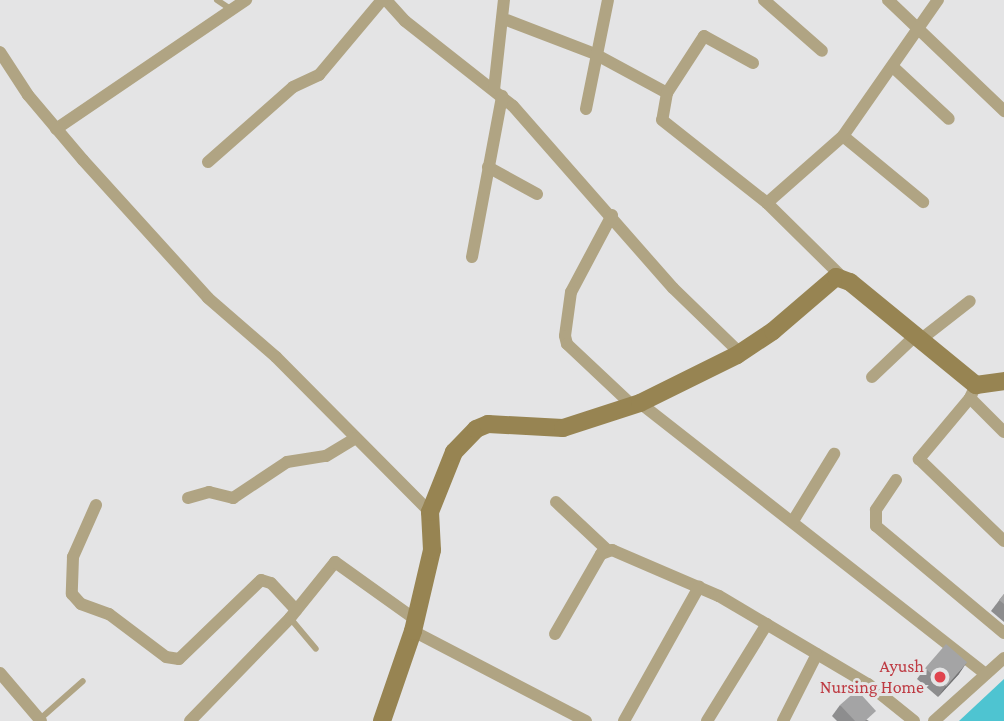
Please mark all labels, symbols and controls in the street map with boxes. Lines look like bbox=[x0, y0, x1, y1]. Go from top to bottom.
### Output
place label: Ayush Nursing Home bbox=[820, 656, 924, 698]
marker: Ayush Nursing Home bbox=[930, 667, 950, 687]

